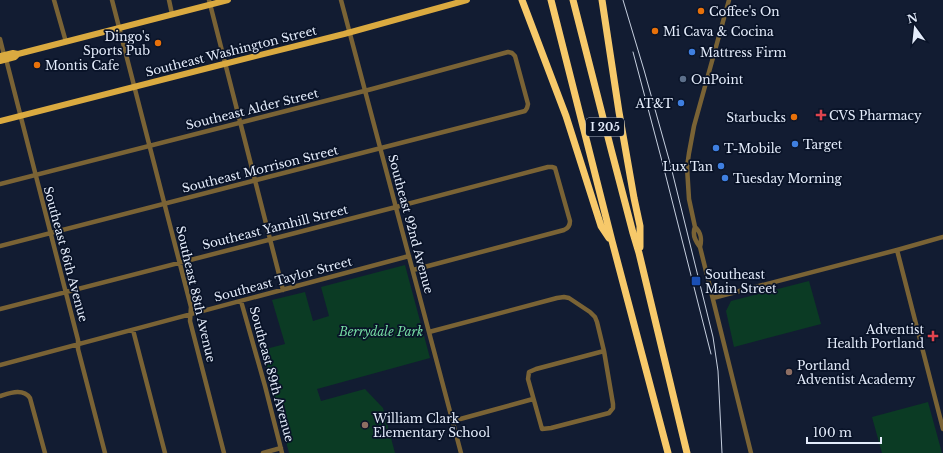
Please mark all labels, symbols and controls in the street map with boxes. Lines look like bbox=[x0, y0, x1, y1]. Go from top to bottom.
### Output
place label: Coffee's On bbox=[709, 4, 780, 19]
marker: Coffee's On bbox=[696, 6, 706, 16]
north arrow bbox=[895, 8, 935, 48]
text: N bbox=[906, 10, 920, 26]
street label: Southeast Washington Street bbox=[144, 22, 319, 80]
place label: Mi Cava & Cocina bbox=[663, 24, 774, 39]
marker: Mi Cava & Cocina bbox=[650, 26, 660, 36]
place label: Dingo's Sports Pub bbox=[83, 29, 150, 58]
marker: Dingo's Sports Pub bbox=[153, 38, 163, 48]
place label: Mattress Firm bbox=[700, 45, 786, 60]
marker: Mattress Firm bbox=[687, 47, 697, 57]
place label: Montis Cafe bbox=[45, 58, 119, 73]
marker: Montis Cafe bbox=[32, 60, 42, 70]
place label: OnPoint bbox=[691, 72, 744, 87]
marker: OnPoint bbox=[678, 74, 688, 84]
street label: Southeast Alder Street bbox=[184, 85, 320, 133]
place label: AT&T bbox=[634, 96, 673, 111]
marker: AT&T bbox=[676, 98, 686, 108]
place label: CVS Pharmacy bbox=[829, 108, 922, 123]
place label: Starbucks bbox=[726, 110, 786, 125]
marker: CVS Pharmacy bbox=[816, 110, 826, 120]
marker: Starbucks bbox=[789, 112, 799, 122]
road number: I 205 bbox=[586, 118, 624, 136]
place label: Target bbox=[803, 137, 843, 152]
marker: Target bbox=[790, 139, 800, 149]
place label: T-Mobile bbox=[724, 141, 782, 156]
street label: Southeast Morrison Street bbox=[180, 142, 340, 196]
marker: T-Mobile bbox=[711, 143, 721, 153]
street label: Southeast 92nd Avenue bbox=[385, 153, 437, 295]
place label: Lux Tan bbox=[663, 159, 713, 174]
marker: Lux Tan bbox=[716, 161, 726, 171]
place label: Tuesday Morning bbox=[733, 171, 843, 186]
marker: Tuesday Morning bbox=[720, 173, 730, 183]
street label: Southeast 86th Avenue bbox=[41, 185, 91, 324]
street label: Southeast Yamhill Street bbox=[201, 201, 350, 252]
street label: Southeast 88th Avenue bbox=[173, 224, 219, 364]
street label: Southeast Taylor Street bbox=[212, 253, 354, 305]
place label: Southeast Main Street bbox=[705, 267, 777, 296]
marker: Southeast Main Street bbox=[690, 275, 702, 287]
street label: Southeast 89th Avenue bbox=[247, 305, 297, 444]
place label: Adventist Health Portland bbox=[827, 322, 924, 351]
park label: Berrydale Park bbox=[338, 324, 423, 339]
marker: Adventist Health Portland bbox=[927, 330, 939, 342]
place label: Portland Adventist Academy bbox=[796, 358, 916, 387]
marker: Portland Adventist Academy bbox=[784, 367, 794, 377]
place label: William Clark Elementary School bbox=[372, 411, 490, 440]
scale bar bbox=[807, 419, 881, 445]
marker: William Clark Elementary School bbox=[360, 420, 370, 430]
text: 100 m bbox=[813, 425, 852, 440]

